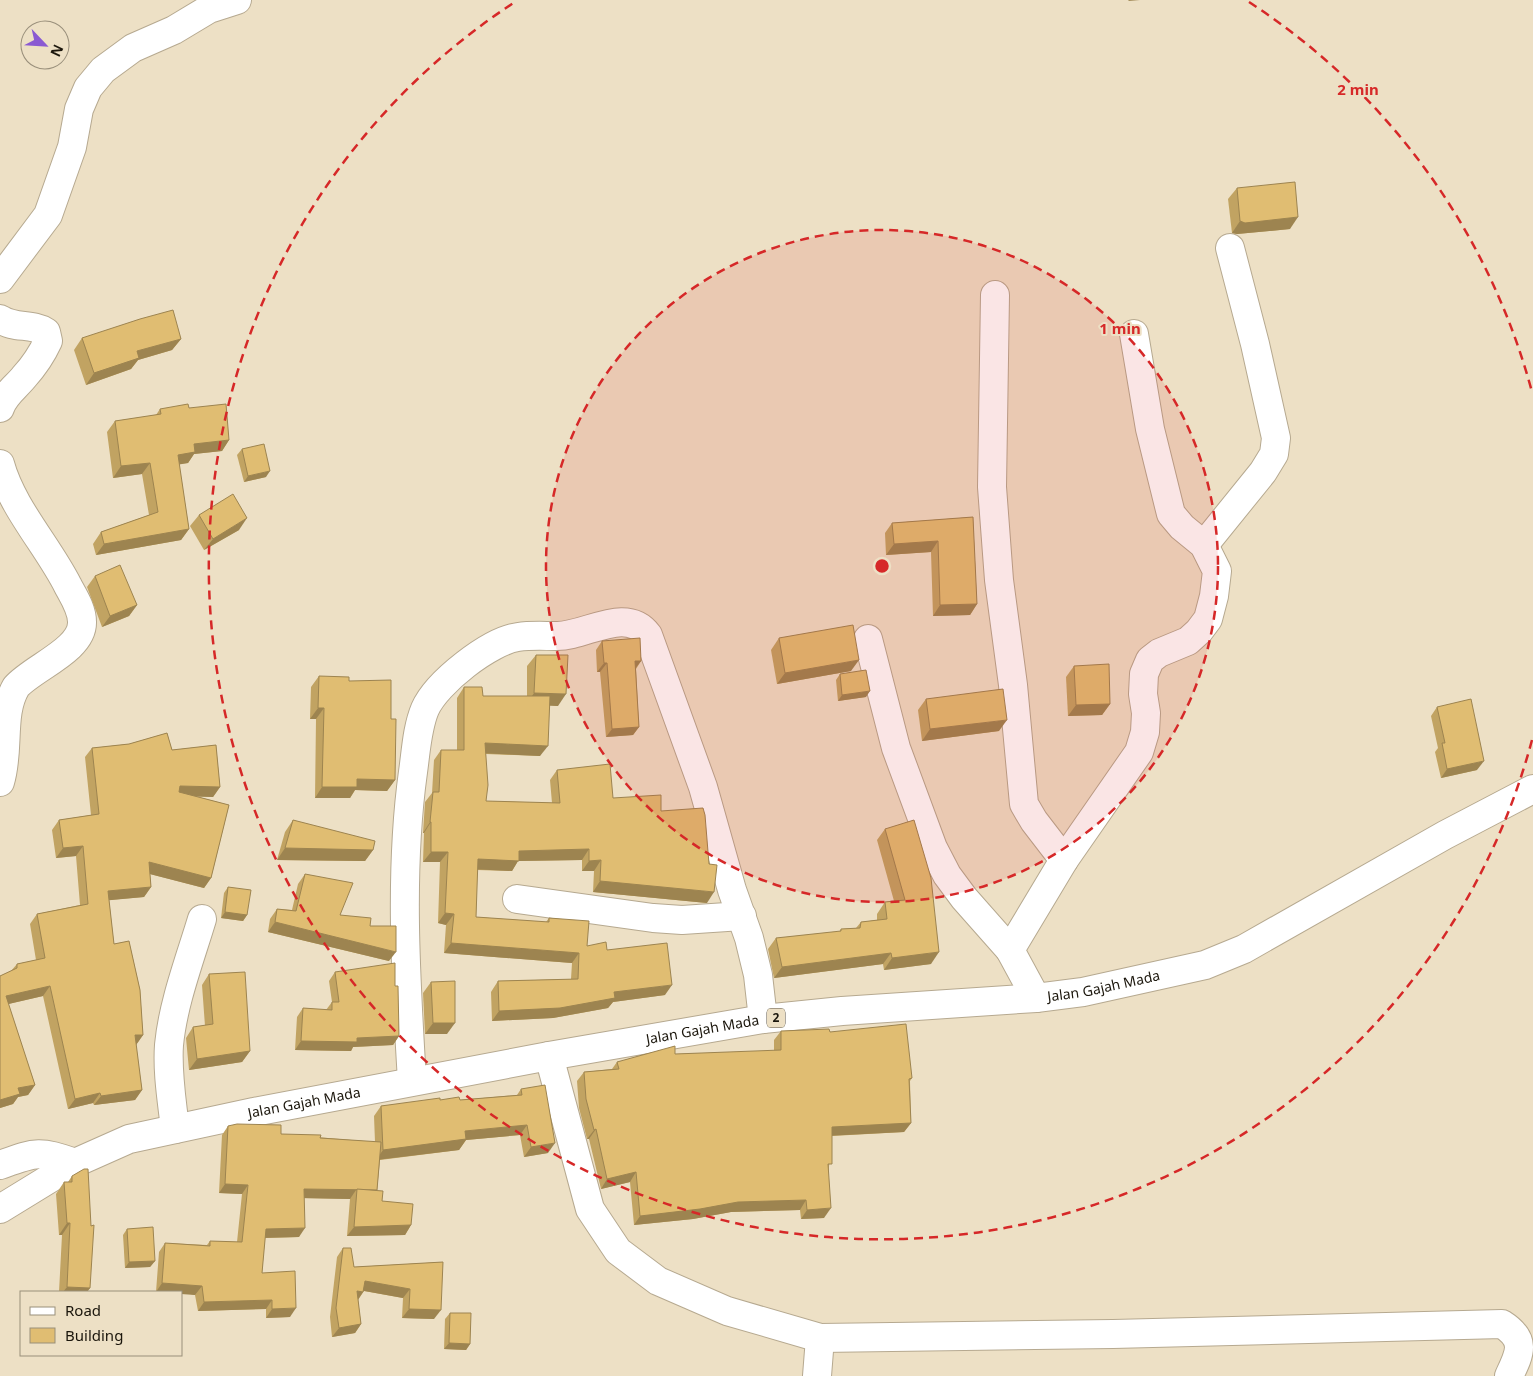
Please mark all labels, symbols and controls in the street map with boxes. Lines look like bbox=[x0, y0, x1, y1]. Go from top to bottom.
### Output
north arrow bbox=[20, 20, 70, 70]
text: N bbox=[46, 42, 68, 60]
text: 2 min bbox=[1337, 79, 1379, 99]
text: 1 min bbox=[1099, 318, 1141, 338]
centre of rings bbox=[873, 557, 891, 575]
street label: Jalan Gajah Mada bbox=[1044, 965, 1162, 1006]
road number: 2 bbox=[767, 1008, 785, 1028]
street label: Jalan Gajah Mada bbox=[642, 1010, 760, 1048]
street label: Jalan Gajah Mada bbox=[244, 1082, 362, 1123]
legend bbox=[20, 1291, 182, 1356]
text: Road bbox=[65, 1300, 101, 1320]
text: Building bbox=[65, 1325, 123, 1345]

